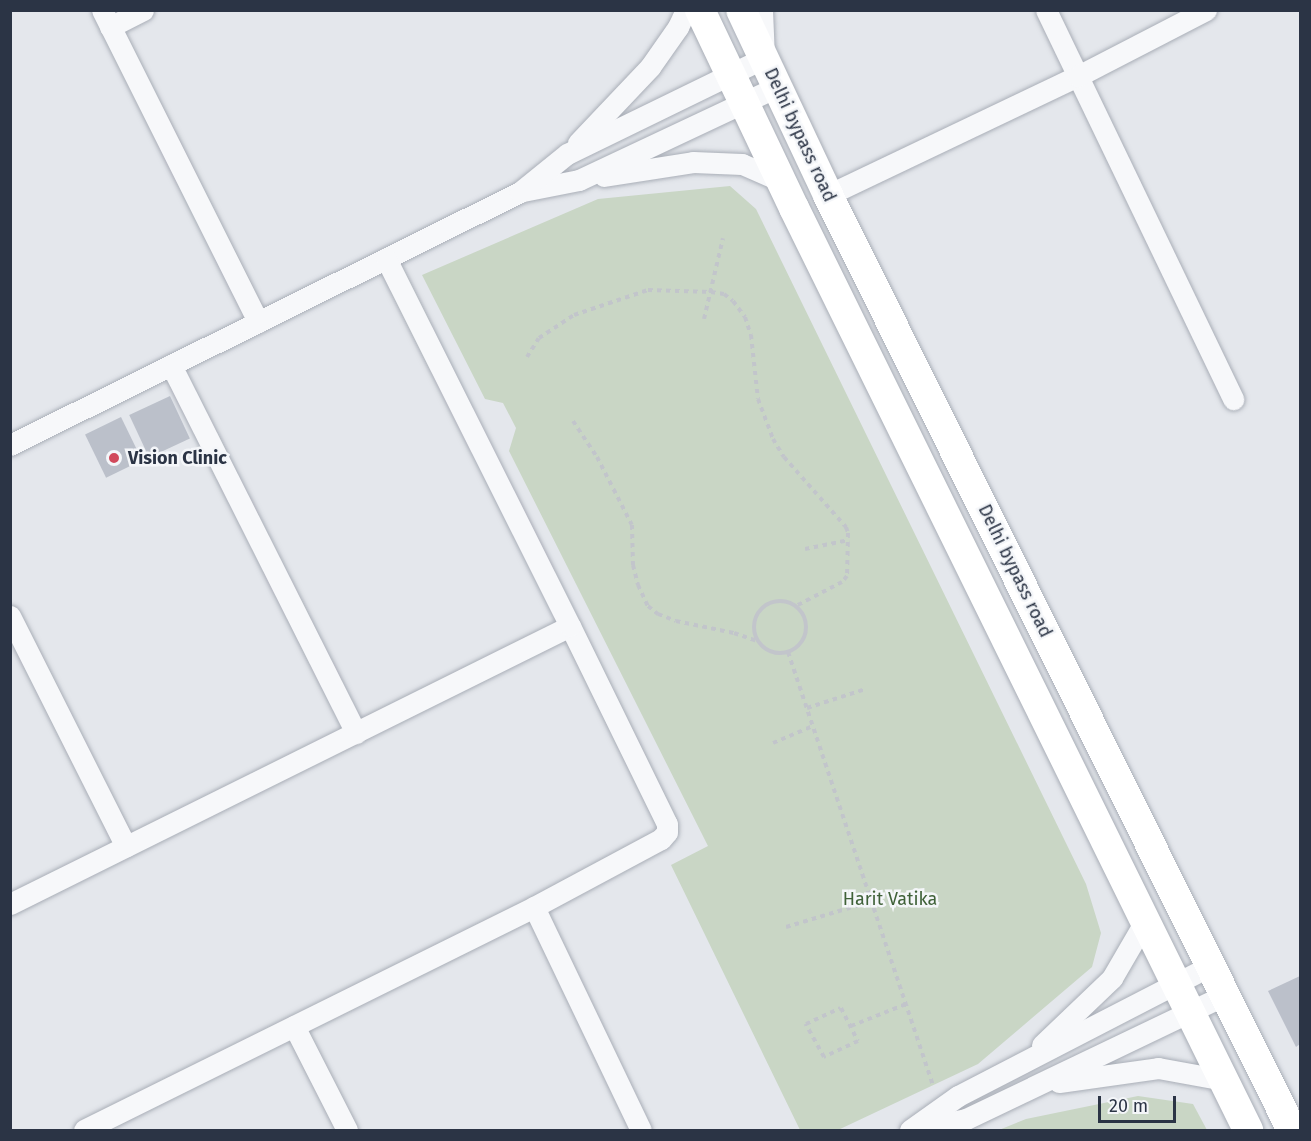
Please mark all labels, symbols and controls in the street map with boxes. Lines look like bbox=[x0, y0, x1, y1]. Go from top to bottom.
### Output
street label: Delhi bypass road bbox=[759, 65, 841, 205]
place label: Vision Clinic bbox=[128, 447, 227, 469]
marker: Vision Clinic bbox=[105, 449, 123, 467]
street label: Delhi bypass road bbox=[973, 501, 1057, 641]
park label: Harit Vatika bbox=[843, 888, 937, 910]
scale bar bbox=[1101, 1084, 1179, 1122]
text: 20 m bbox=[1109, 1095, 1148, 1117]

